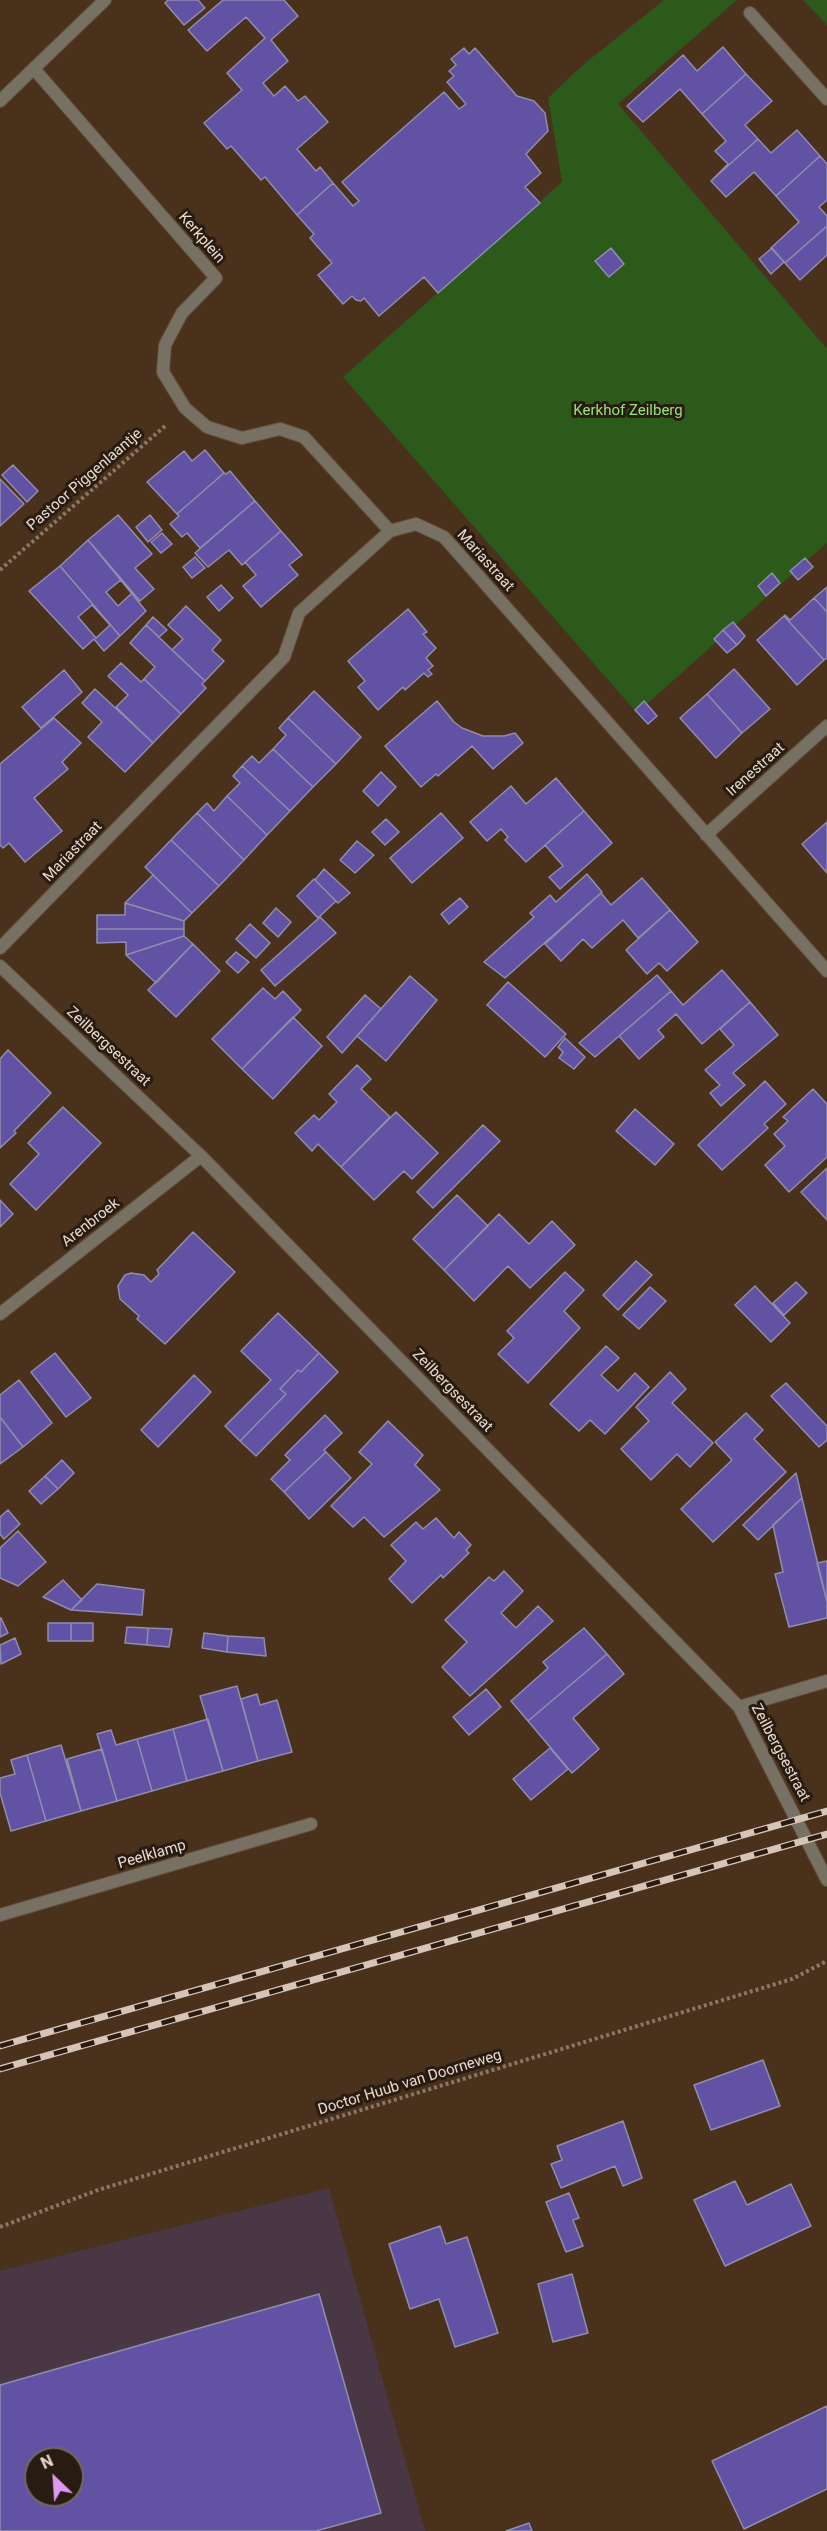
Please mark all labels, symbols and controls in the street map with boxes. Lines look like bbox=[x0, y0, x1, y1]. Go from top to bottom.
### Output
street label: Kerkplein bbox=[174, 209, 228, 267]
park label: Kerkhof Zeilberg bbox=[573, 402, 683, 420]
street label: Pastoor Piggenlaantje bbox=[24, 425, 146, 535]
street label: Mariastraat bbox=[453, 526, 517, 596]
street label: Irenestraat bbox=[723, 739, 789, 801]
street label: Mariastraat bbox=[40, 818, 106, 886]
street label: Zeilbergsestraat bbox=[62, 1004, 154, 1090]
street label: Arenbroek bbox=[58, 1195, 124, 1251]
street label: Zeilbergsestraat bbox=[408, 1346, 496, 1436]
street label: Zeilbergsestraat bbox=[747, 1701, 813, 1805]
street label: Peelklamp bbox=[116, 1837, 188, 1873]
street label: Doctor Huub van Doorneweg bbox=[316, 2046, 504, 2120]
north arrow bbox=[24, 2447, 84, 2507]
text: N bbox=[38, 2451, 56, 2473]

